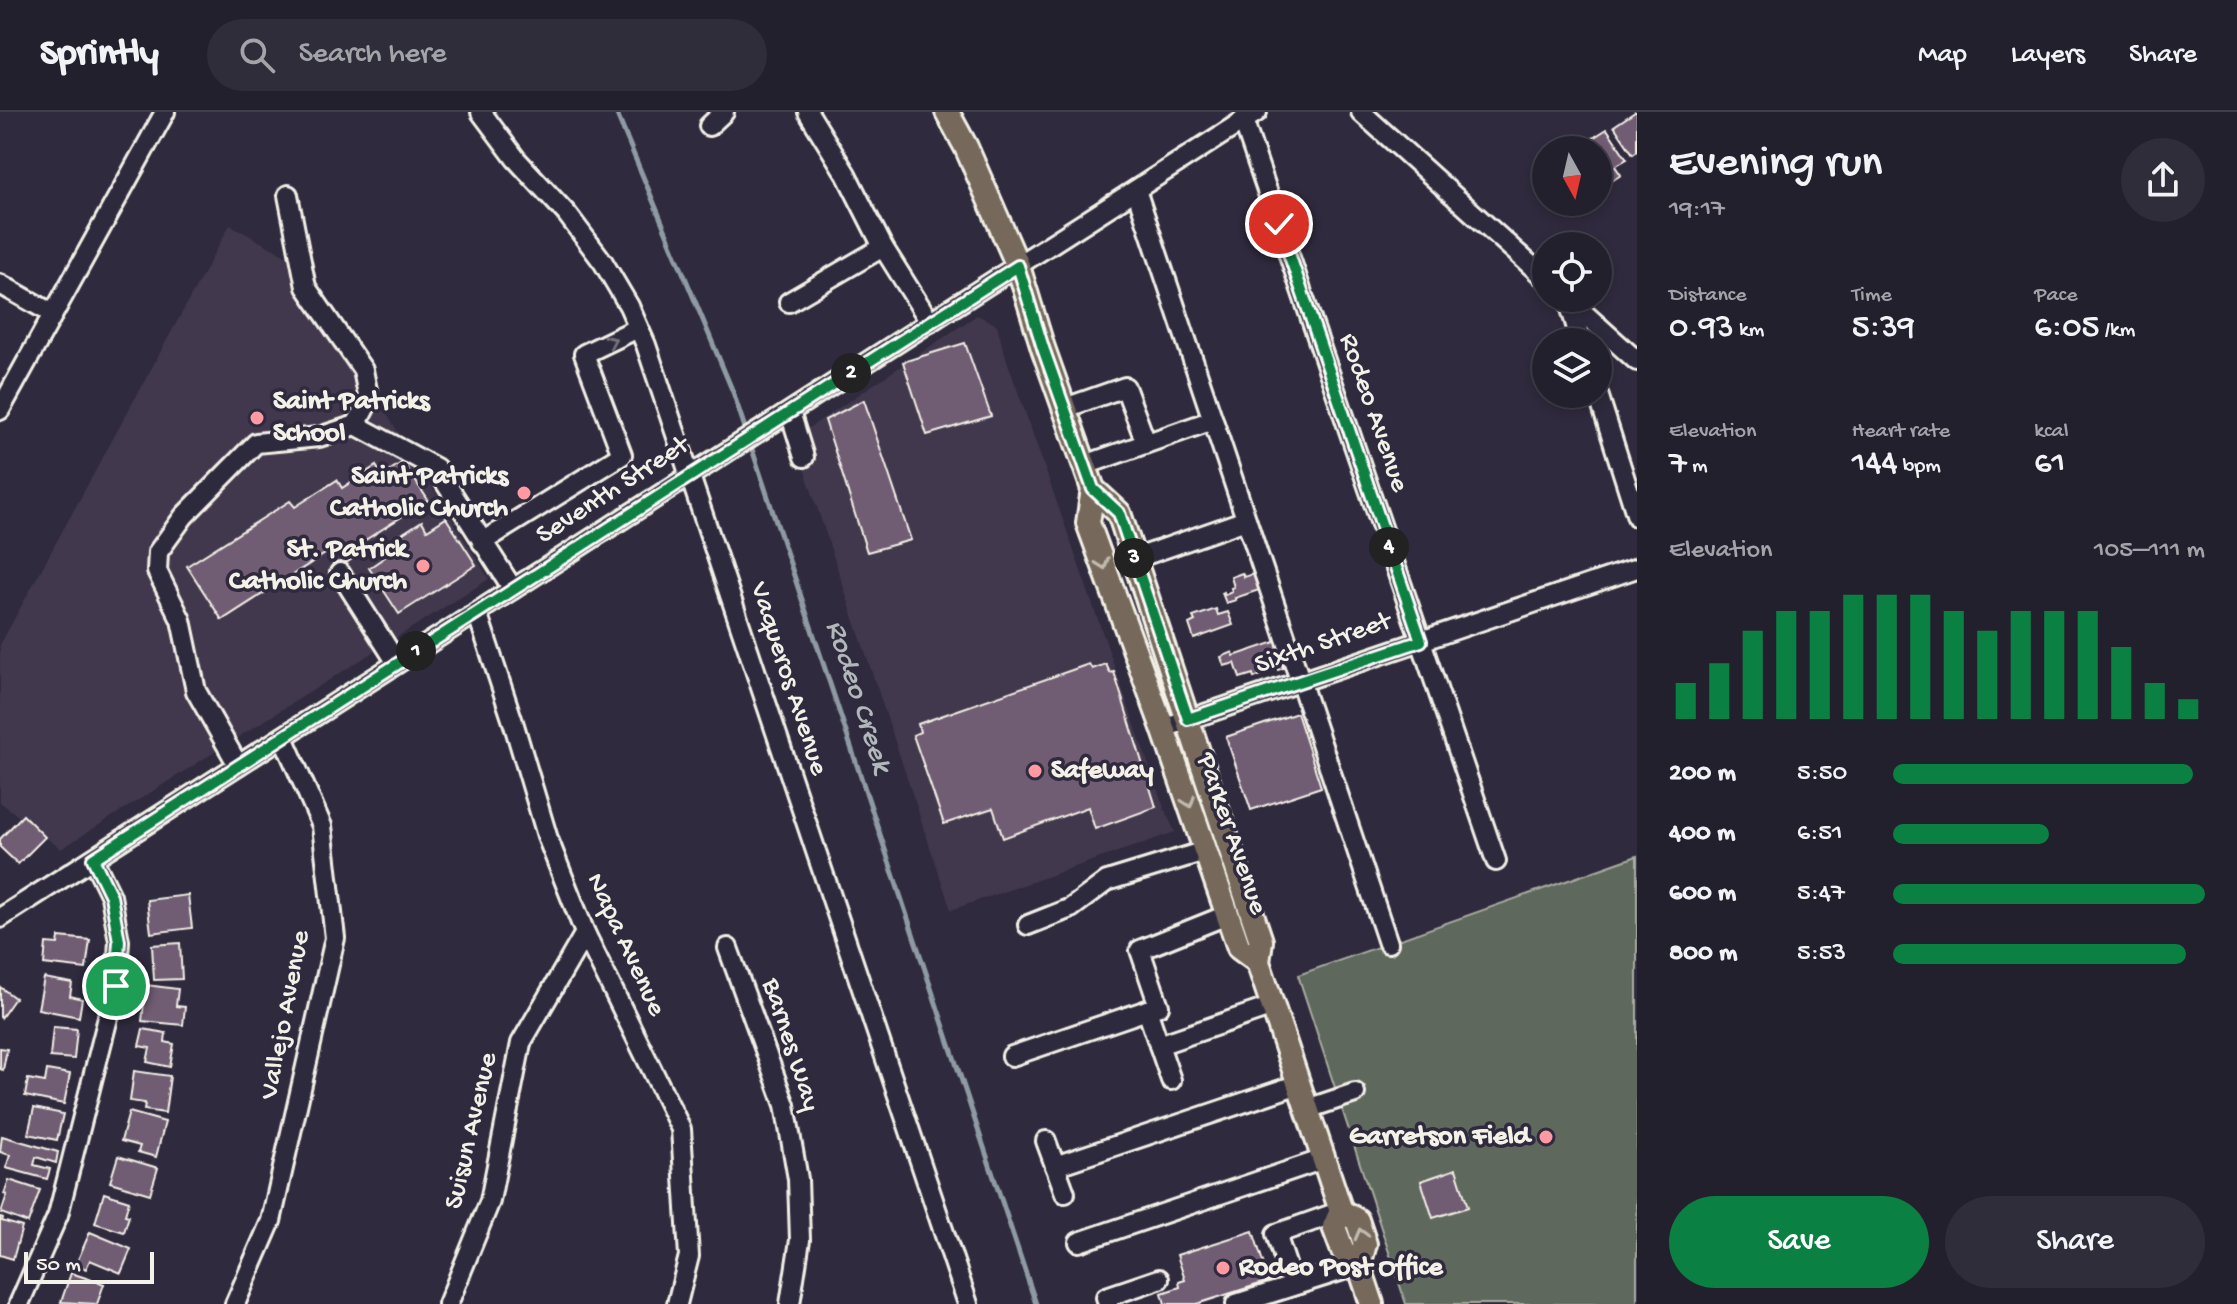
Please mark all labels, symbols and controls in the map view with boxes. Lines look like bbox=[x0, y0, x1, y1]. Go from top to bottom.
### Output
search box bbox=[207, 19, 767, 91]
text: Sprintly bbox=[40, 33, 159, 77]
icon: search bbox=[235, 33, 279, 77]
text: Search here bbox=[299, 38, 446, 73]
text: Map bbox=[1918, 39, 1967, 72]
text: Layers bbox=[2011, 39, 2085, 72]
text: Share bbox=[2129, 39, 2197, 72]
north arrow bbox=[1532, 136, 1612, 216]
map controls bbox=[1532, 136, 1612, 408]
button: share bbox=[2121, 138, 2205, 222]
text: Evening run bbox=[1669, 139, 1882, 191]
pin bbox=[1245, 190, 1313, 258]
text: 19:17 bbox=[1669, 195, 1725, 226]
icon: check bbox=[1257, 202, 1301, 246]
button: locate bbox=[1532, 232, 1612, 312]
text: Distance bbox=[1669, 283, 1747, 309]
text: Time bbox=[1852, 283, 1892, 309]
text: Pace bbox=[2034, 283, 2078, 309]
text: 0.93 bbox=[1669, 309, 1734, 349]
text: 5:39 bbox=[1852, 309, 1915, 349]
text: 6:05 bbox=[2034, 309, 2099, 349]
text: km bbox=[1734, 318, 1764, 344]
text: /km bbox=[2099, 318, 2135, 344]
button: layers bbox=[1532, 328, 1612, 408]
street label: Rodeo Avenue bbox=[1330, 329, 1416, 497]
one-way arrow bbox=[603, 335, 617, 351]
pin: 2 bbox=[831, 353, 871, 393]
text: 2 bbox=[846, 360, 856, 386]
place label: Saint Patricks School bbox=[273, 386, 431, 451]
marker: Saint Patricks School bbox=[248, 409, 266, 427]
text: Elevation bbox=[1669, 419, 1756, 445]
text: Heart rate bbox=[1852, 419, 1950, 445]
text: kcal bbox=[2034, 419, 2069, 445]
street label: Seventh Street bbox=[530, 428, 698, 553]
text: 7 bbox=[1669, 445, 1687, 485]
text: 144 bbox=[1852, 445, 1898, 485]
text: 61 bbox=[2034, 445, 2065, 485]
text: m bbox=[1687, 454, 1708, 480]
text: bpm bbox=[1898, 454, 1941, 480]
place label: Saint Patricks Catholic Church bbox=[330, 461, 510, 526]
marker: Saint Patricks Catholic Church bbox=[515, 484, 533, 502]
pin: 4 bbox=[1369, 527, 1409, 567]
place label: St. Patrick Catholic Church bbox=[229, 534, 411, 599]
text: 4 bbox=[1384, 534, 1394, 560]
text: Elevation bbox=[1669, 536, 1772, 567]
text: 105–111 m bbox=[2094, 536, 2205, 567]
pin: 3 bbox=[1114, 538, 1154, 578]
text: 3 bbox=[1128, 545, 1140, 571]
one-way arrow bbox=[1093, 556, 1109, 570]
marker: St. Patrick Catholic Church bbox=[414, 557, 432, 575]
street label: Vaqueros Avenue bbox=[741, 577, 835, 780]
street label: Sixth Street bbox=[1251, 605, 1398, 683]
water label: Rodeo Creek bbox=[816, 616, 899, 780]
pin: 1 bbox=[396, 631, 436, 671]
text: 1 bbox=[412, 638, 420, 664]
street label: Parker Avenue bbox=[1188, 748, 1274, 920]
place label: Safeway bbox=[1051, 755, 1154, 788]
text: 200 m bbox=[1669, 759, 1736, 790]
text: 5:50 bbox=[1797, 759, 1847, 790]
marker: Safeway bbox=[1026, 762, 1044, 780]
one-way arrow bbox=[1179, 794, 1195, 808]
text: 400 m bbox=[1669, 819, 1735, 850]
text: 6:51 bbox=[1797, 819, 1843, 850]
street label: Napa Avenue bbox=[578, 868, 673, 1022]
text: 600 m bbox=[1669, 879, 1736, 910]
text: 5:47 bbox=[1797, 879, 1845, 910]
street label: Vallejo Avenue bbox=[253, 927, 319, 1103]
text: 800 m bbox=[1669, 939, 1737, 970]
text: 5:53 bbox=[1797, 939, 1846, 970]
pin bbox=[82, 952, 150, 1020]
icon: arrive bbox=[94, 964, 138, 1008]
street label: Barnes Way bbox=[753, 974, 827, 1116]
street label: Suisun Avenue bbox=[438, 1049, 506, 1213]
place label: Garretson Field bbox=[1349, 1121, 1533, 1154]
marker: Garretson Field bbox=[1537, 1128, 1555, 1146]
button: Save bbox=[1669, 1196, 1929, 1288]
button: Share bbox=[1945, 1196, 2205, 1288]
one-way arrow bbox=[1353, 1227, 1370, 1241]
scale bar bbox=[24, 1248, 154, 1284]
place label: Rodeo Post Office bbox=[1238, 1252, 1444, 1285]
text: 50 m bbox=[36, 1253, 81, 1279]
marker: Rodeo Post Office bbox=[1214, 1259, 1232, 1277]

